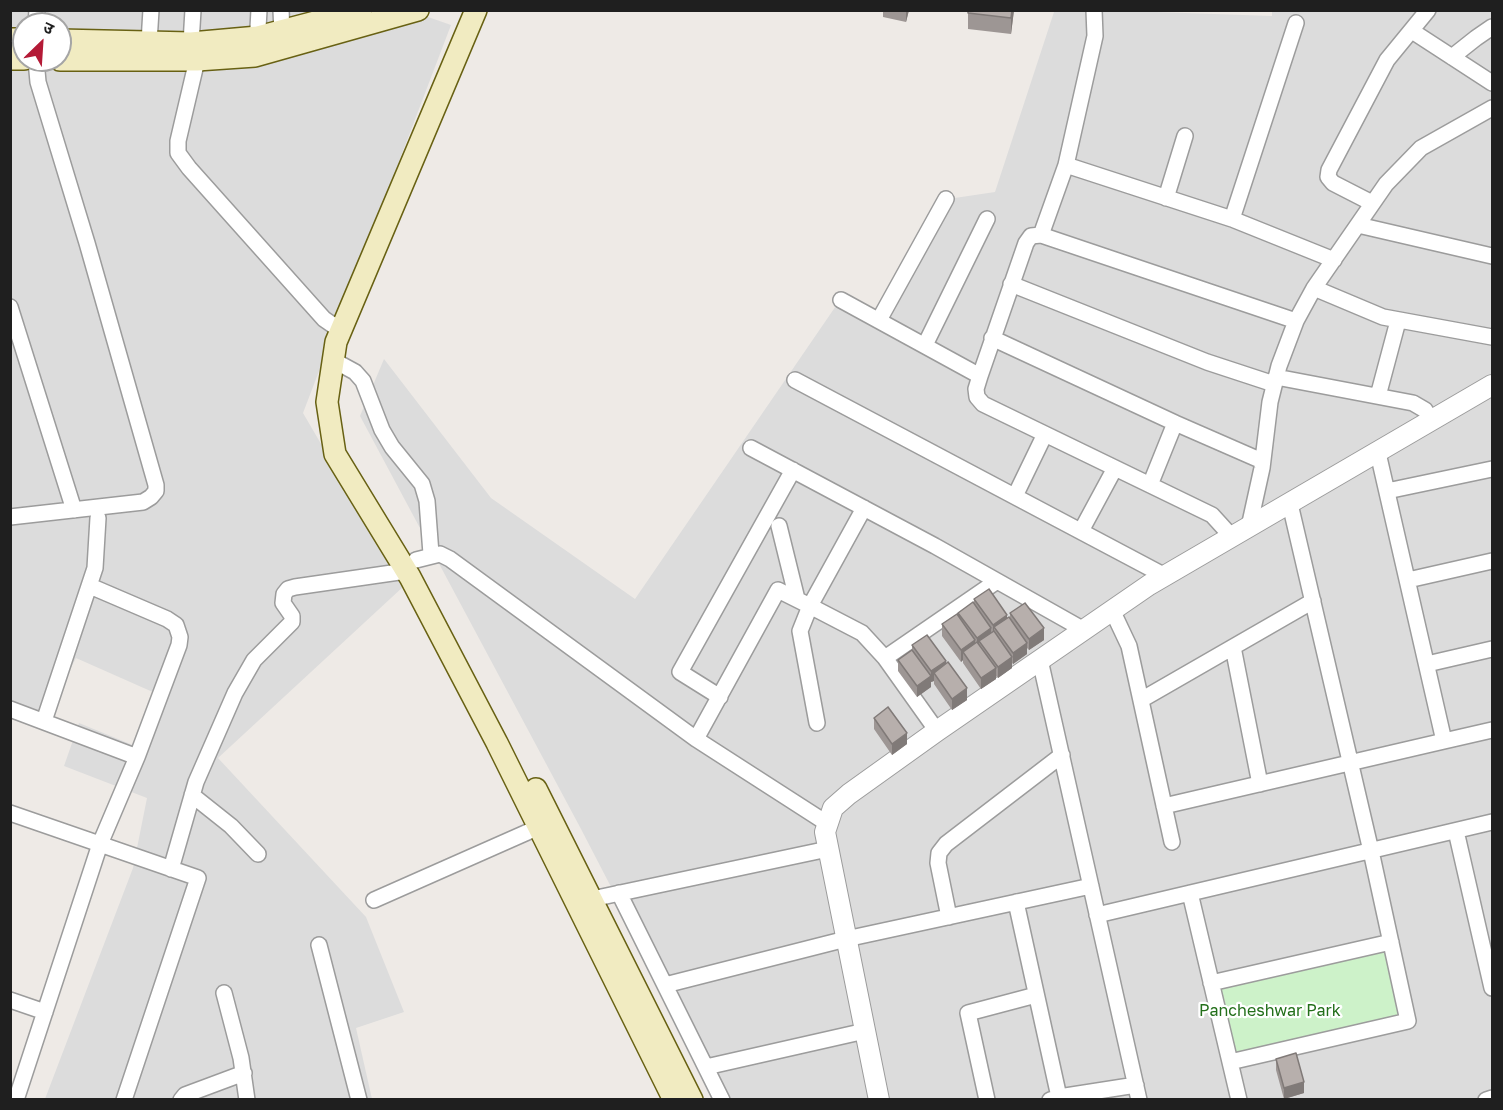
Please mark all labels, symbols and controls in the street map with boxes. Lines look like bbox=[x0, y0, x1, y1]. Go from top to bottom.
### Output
north arrow bbox=[12, 12, 72, 72]
text: उ bbox=[40, 16, 57, 39]
park label: Pancheshwar Park bbox=[1199, 1001, 1341, 1021]

